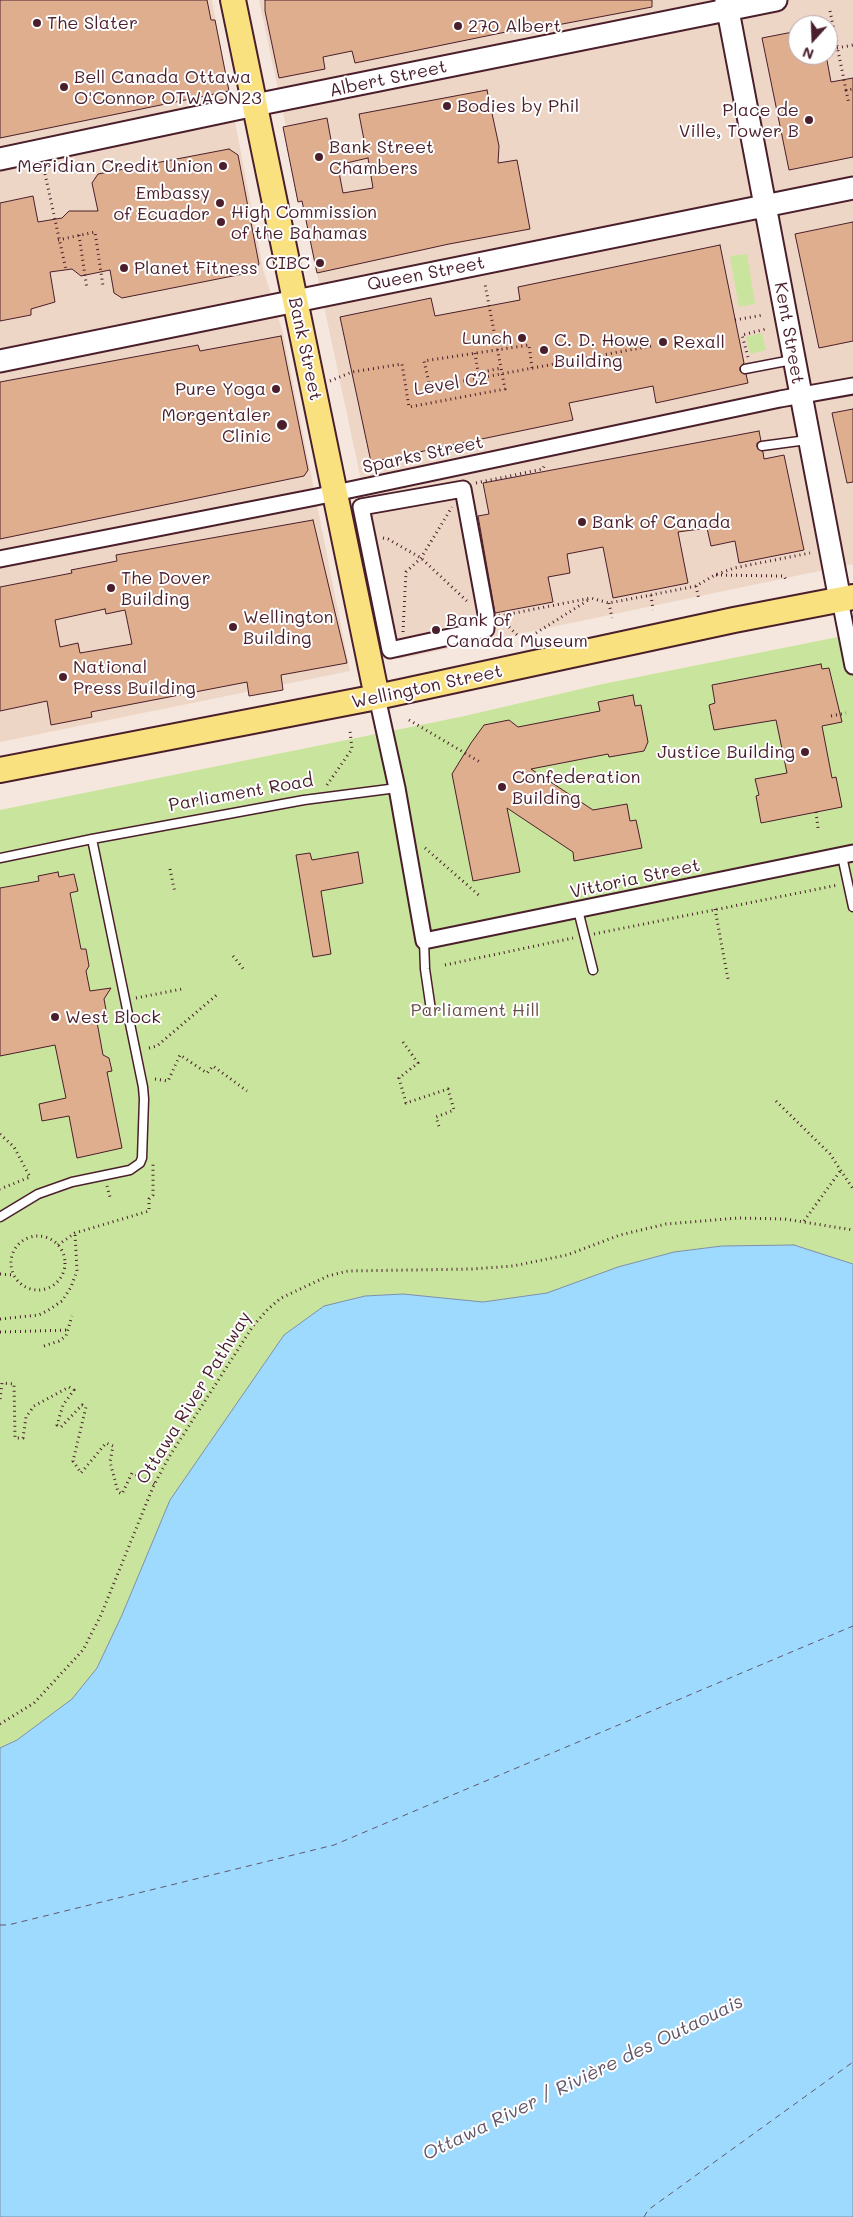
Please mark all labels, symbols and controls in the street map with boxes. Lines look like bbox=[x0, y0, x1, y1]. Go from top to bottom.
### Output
place label: The Slater bbox=[47, 12, 138, 34]
place label: 270 Albert bbox=[468, 15, 561, 37]
north arrow bbox=[788, 15, 838, 65]
marker: The Slater bbox=[31, 17, 43, 29]
marker: 270 Albert bbox=[452, 20, 464, 32]
text: N bbox=[800, 43, 816, 64]
street label: Albert Street bbox=[327, 56, 449, 102]
place label: Bell Canada Ottawa O'Connor OTWAON23 bbox=[74, 66, 262, 108]
marker: Bell Canada Ottawa O'Connor OTWAON23 bbox=[58, 81, 70, 93]
place label: Bodies by Phil bbox=[457, 95, 579, 117]
place label: Place de Ville, Tower B bbox=[679, 99, 799, 142]
marker: Bodies by Phil bbox=[441, 100, 453, 112]
marker: Place de Ville, Tower B bbox=[803, 114, 815, 126]
place label: Bank Street Chambers bbox=[329, 136, 434, 178]
marker: Bank Street Chambers bbox=[313, 151, 325, 163]
place label: Meridian Credit Union bbox=[17, 155, 213, 177]
marker: Meridian Credit Union bbox=[217, 160, 229, 172]
place label: Embassy of Ecuador bbox=[113, 182, 210, 224]
marker: Embassy of Ecuador bbox=[214, 197, 226, 209]
place label: High Commission of the Bahamas bbox=[231, 201, 377, 243]
marker: High Commission of the Bahamas bbox=[215, 216, 227, 228]
place label: CIBC bbox=[265, 252, 310, 274]
street label: Queen Street bbox=[365, 252, 487, 296]
place label: Planet Fitness bbox=[134, 257, 258, 279]
marker: CIBC bbox=[314, 257, 326, 269]
marker: Planet Fitness bbox=[118, 262, 130, 274]
street label: Kent Street bbox=[769, 280, 809, 386]
street label: Bank Street bbox=[284, 295, 326, 403]
place label: Lunch bbox=[462, 327, 512, 349]
place label: C. D. Howe Building bbox=[554, 329, 650, 372]
place label: Rexall bbox=[673, 331, 725, 353]
marker: Lunch bbox=[516, 332, 528, 344]
marker: Rexall bbox=[657, 336, 669, 348]
marker: C. D. Howe Building bbox=[538, 344, 550, 356]
street label: Level C2 bbox=[413, 368, 489, 400]
place label: Pure Yoga bbox=[175, 378, 266, 400]
marker: Pure Yoga bbox=[270, 383, 282, 395]
place label: Morgentaler Clinic bbox=[162, 404, 271, 446]
marker: Morgentaler Clinic bbox=[275, 418, 289, 432]
street label: Sparks Street bbox=[361, 432, 485, 478]
place label: Bank of Canada bbox=[592, 511, 731, 533]
marker: Bank of Canada bbox=[576, 516, 588, 528]
place label: The Dover Building bbox=[121, 567, 211, 610]
marker: The Dover Building bbox=[105, 582, 117, 594]
place label: Wellington Building bbox=[243, 606, 333, 649]
place label: Bank of Canada Museum bbox=[446, 609, 588, 652]
marker: Wellington Building bbox=[227, 621, 239, 633]
marker: Bank of Canada Museum bbox=[430, 624, 442, 636]
place label: National Press Building bbox=[73, 656, 196, 699]
street label: Wellington Street bbox=[350, 660, 504, 714]
marker: National Press Building bbox=[57, 671, 69, 683]
place label: Justice Building bbox=[657, 741, 795, 763]
marker: Justice Building bbox=[799, 746, 811, 758]
place label: Confederation Building bbox=[512, 766, 641, 809]
street label: Parliament Road bbox=[167, 770, 315, 816]
marker: Confederation Building bbox=[496, 781, 508, 793]
street label: Vittoria Street bbox=[568, 855, 702, 903]
park label: Parliament Hill bbox=[410, 999, 540, 1021]
place label: West Block bbox=[65, 1006, 161, 1028]
marker: West Block bbox=[49, 1011, 61, 1023]
street label: Ottawa River Pathway bbox=[132, 1308, 256, 1488]
water label: Ottawa River / Rivière des Outaouais bbox=[419, 1990, 747, 2166]

